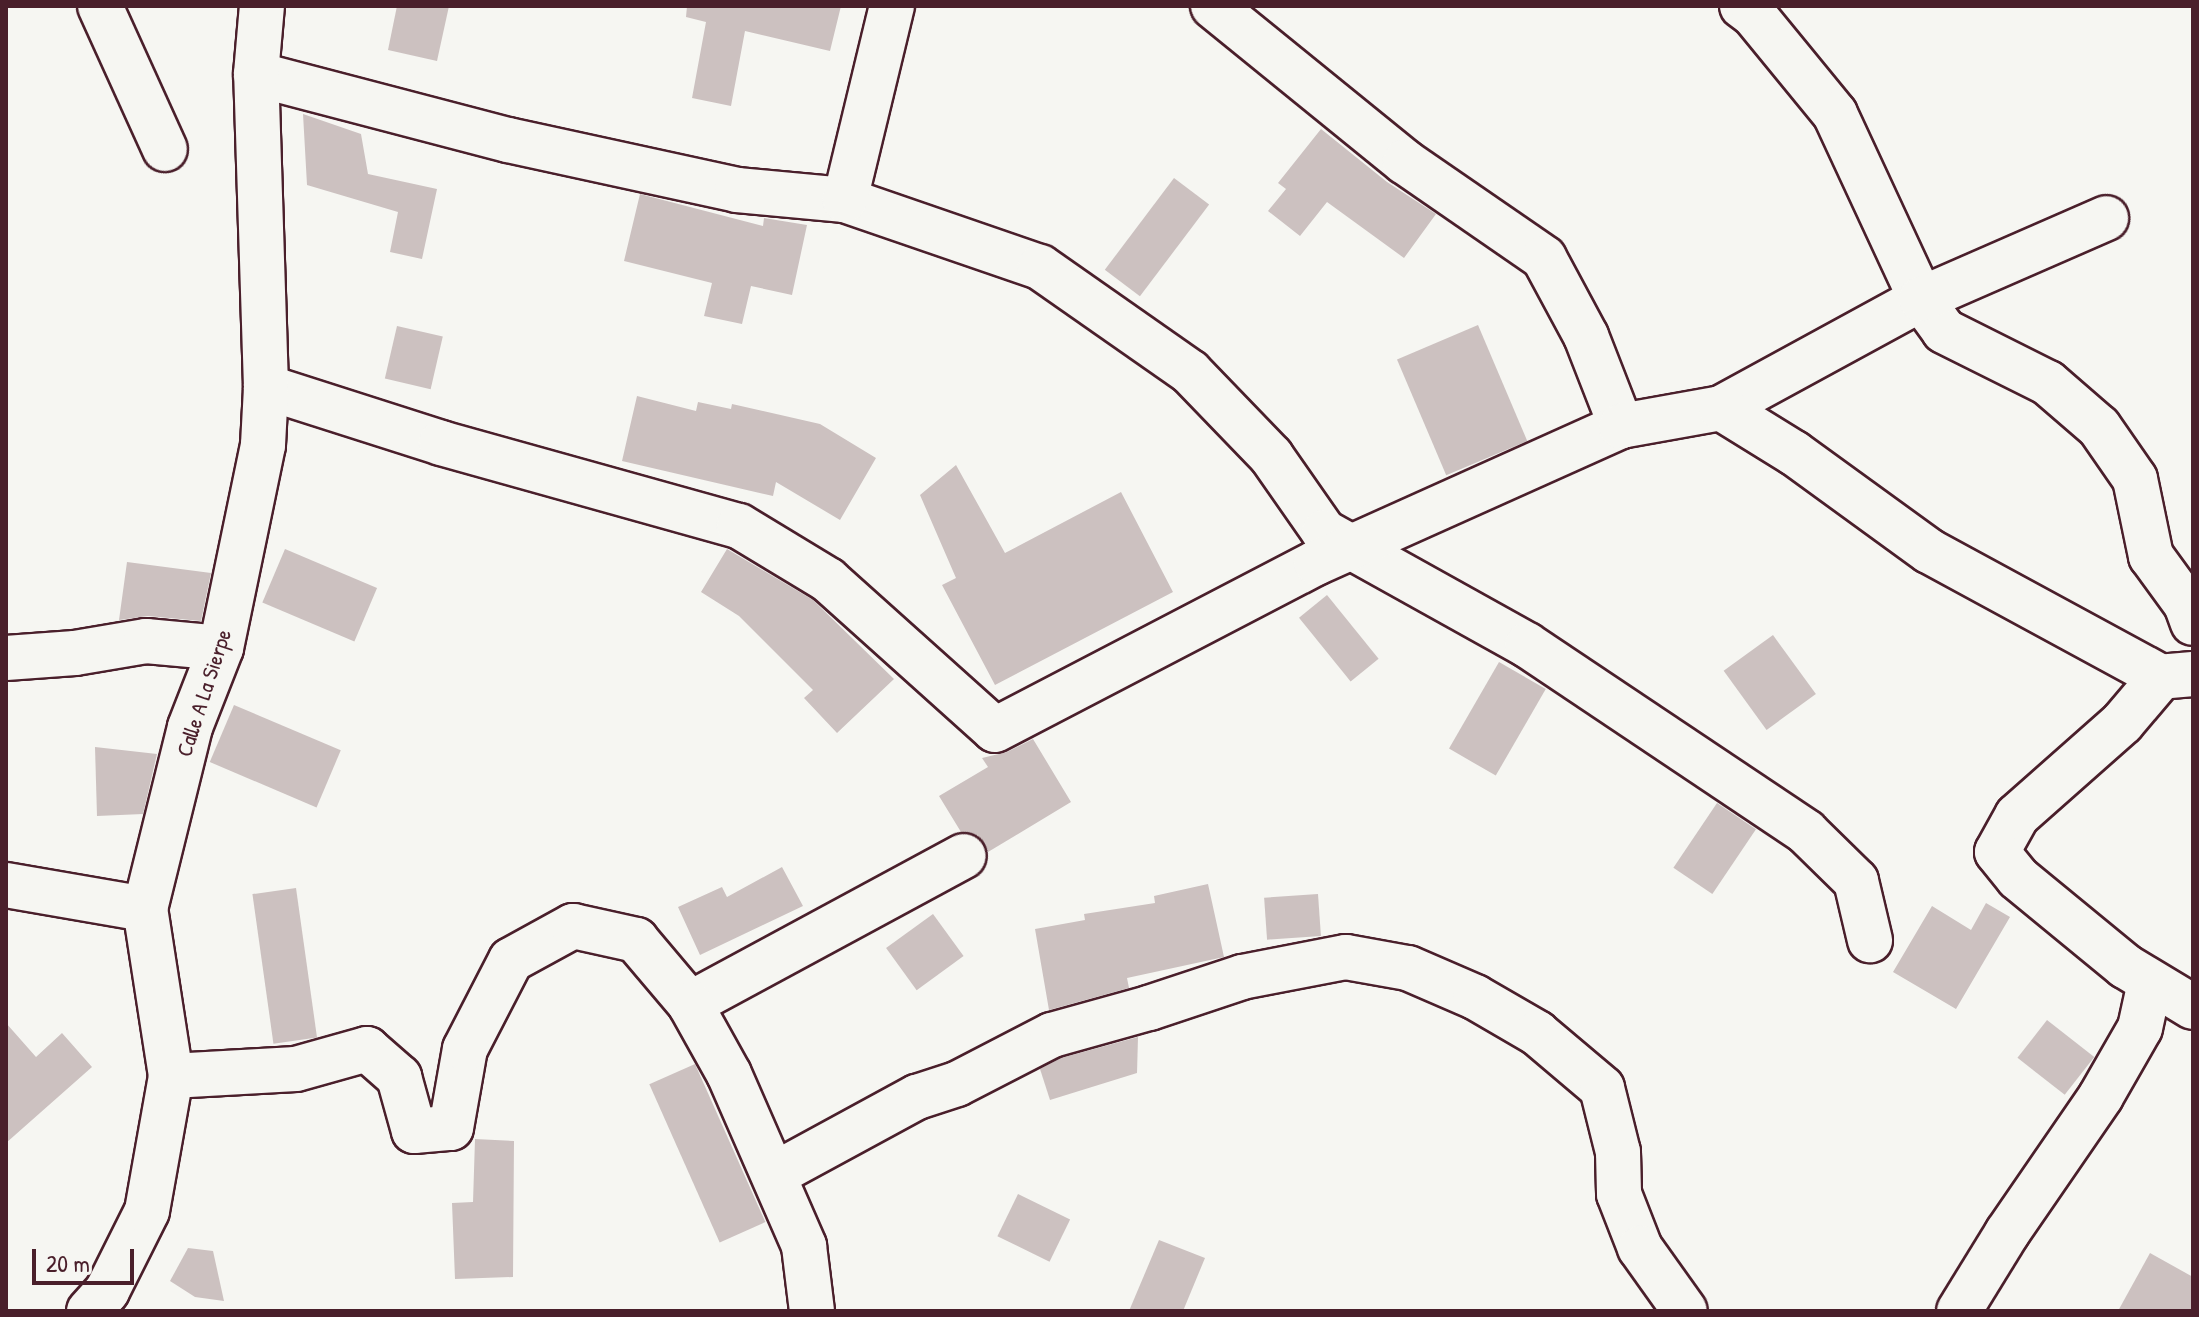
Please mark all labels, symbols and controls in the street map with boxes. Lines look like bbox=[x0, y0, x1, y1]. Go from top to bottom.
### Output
street label: Calle A La Sierpe bbox=[171, 626, 237, 760]
scale bar bbox=[36, 1233, 138, 1283]
text: 20 m bbox=[46, 1247, 90, 1279]

